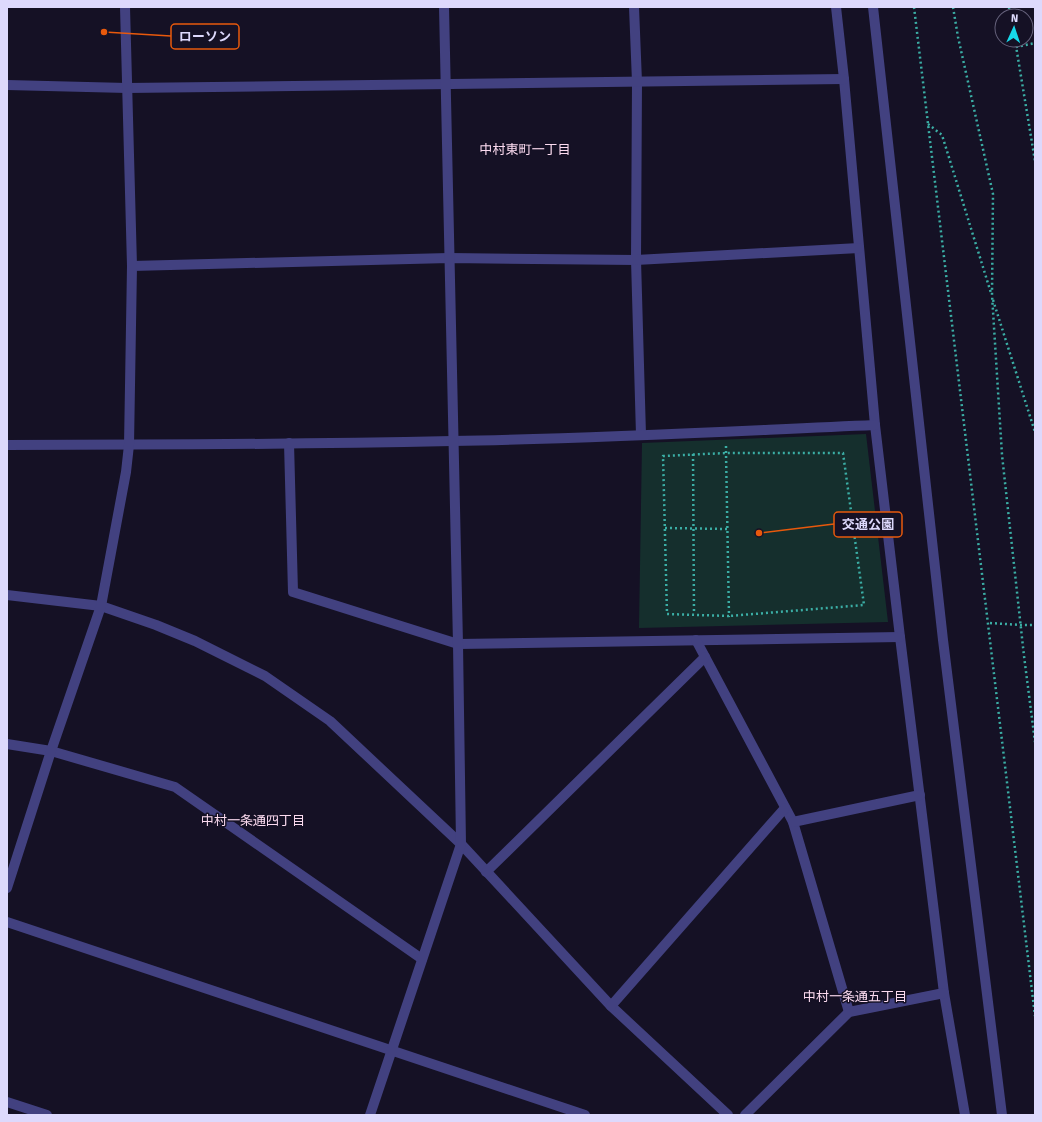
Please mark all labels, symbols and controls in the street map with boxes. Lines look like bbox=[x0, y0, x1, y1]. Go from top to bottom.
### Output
north arrow bbox=[994, 8, 1034, 48]
text: N bbox=[1011, 12, 1018, 25]
callout: ローソン bbox=[171, 24, 239, 49]
text: ローソン bbox=[179, 29, 231, 44]
district label: 中村東町一丁目 bbox=[479, 142, 571, 157]
callout: 交通公園 bbox=[834, 512, 902, 537]
text: 交通公園 bbox=[842, 517, 894, 532]
district label: 中村一条通四丁目 bbox=[201, 813, 305, 828]
district label: 中村一条通五丁目 bbox=[803, 989, 907, 1004]

